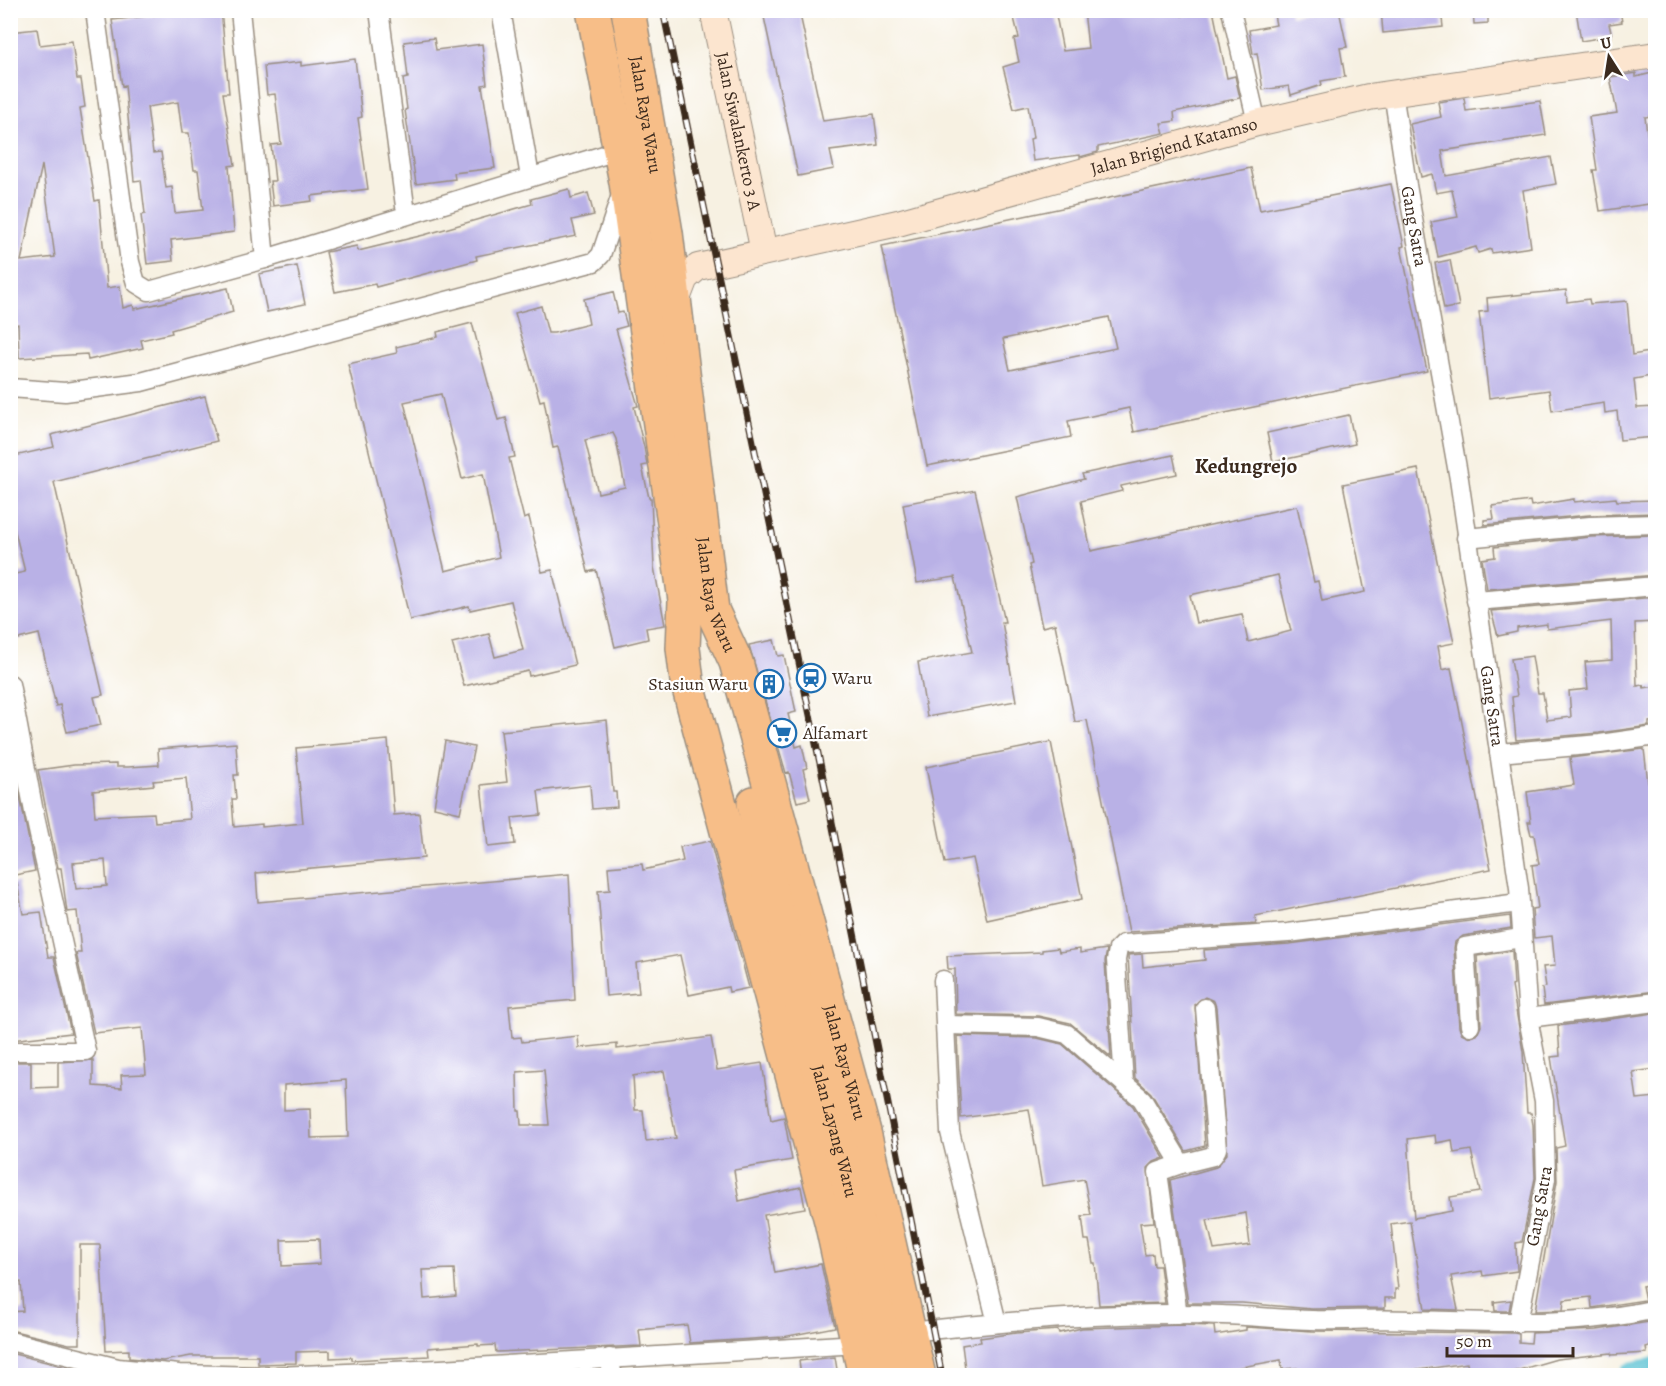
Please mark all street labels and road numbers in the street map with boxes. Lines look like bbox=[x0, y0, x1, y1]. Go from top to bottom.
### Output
street label: Jalan Siwalankerto 3 A bbox=[710, 50, 767, 213]
street label: Jalan Raya Waru bbox=[624, 54, 668, 175]
street label: Jalan Brigjend Katamso bbox=[1088, 111, 1260, 181]
street label: Gang Satra bbox=[1395, 184, 1433, 269]
street label: Jalan Raya Waru bbox=[691, 536, 742, 656]
street label: Gang Satra bbox=[1475, 664, 1510, 749]
street label: Jalan Raya Waru bbox=[818, 1002, 872, 1123]
street label: Jalan Layang Waru bbox=[806, 1062, 863, 1200]
street label: Gang Satra bbox=[1520, 1163, 1558, 1248]

